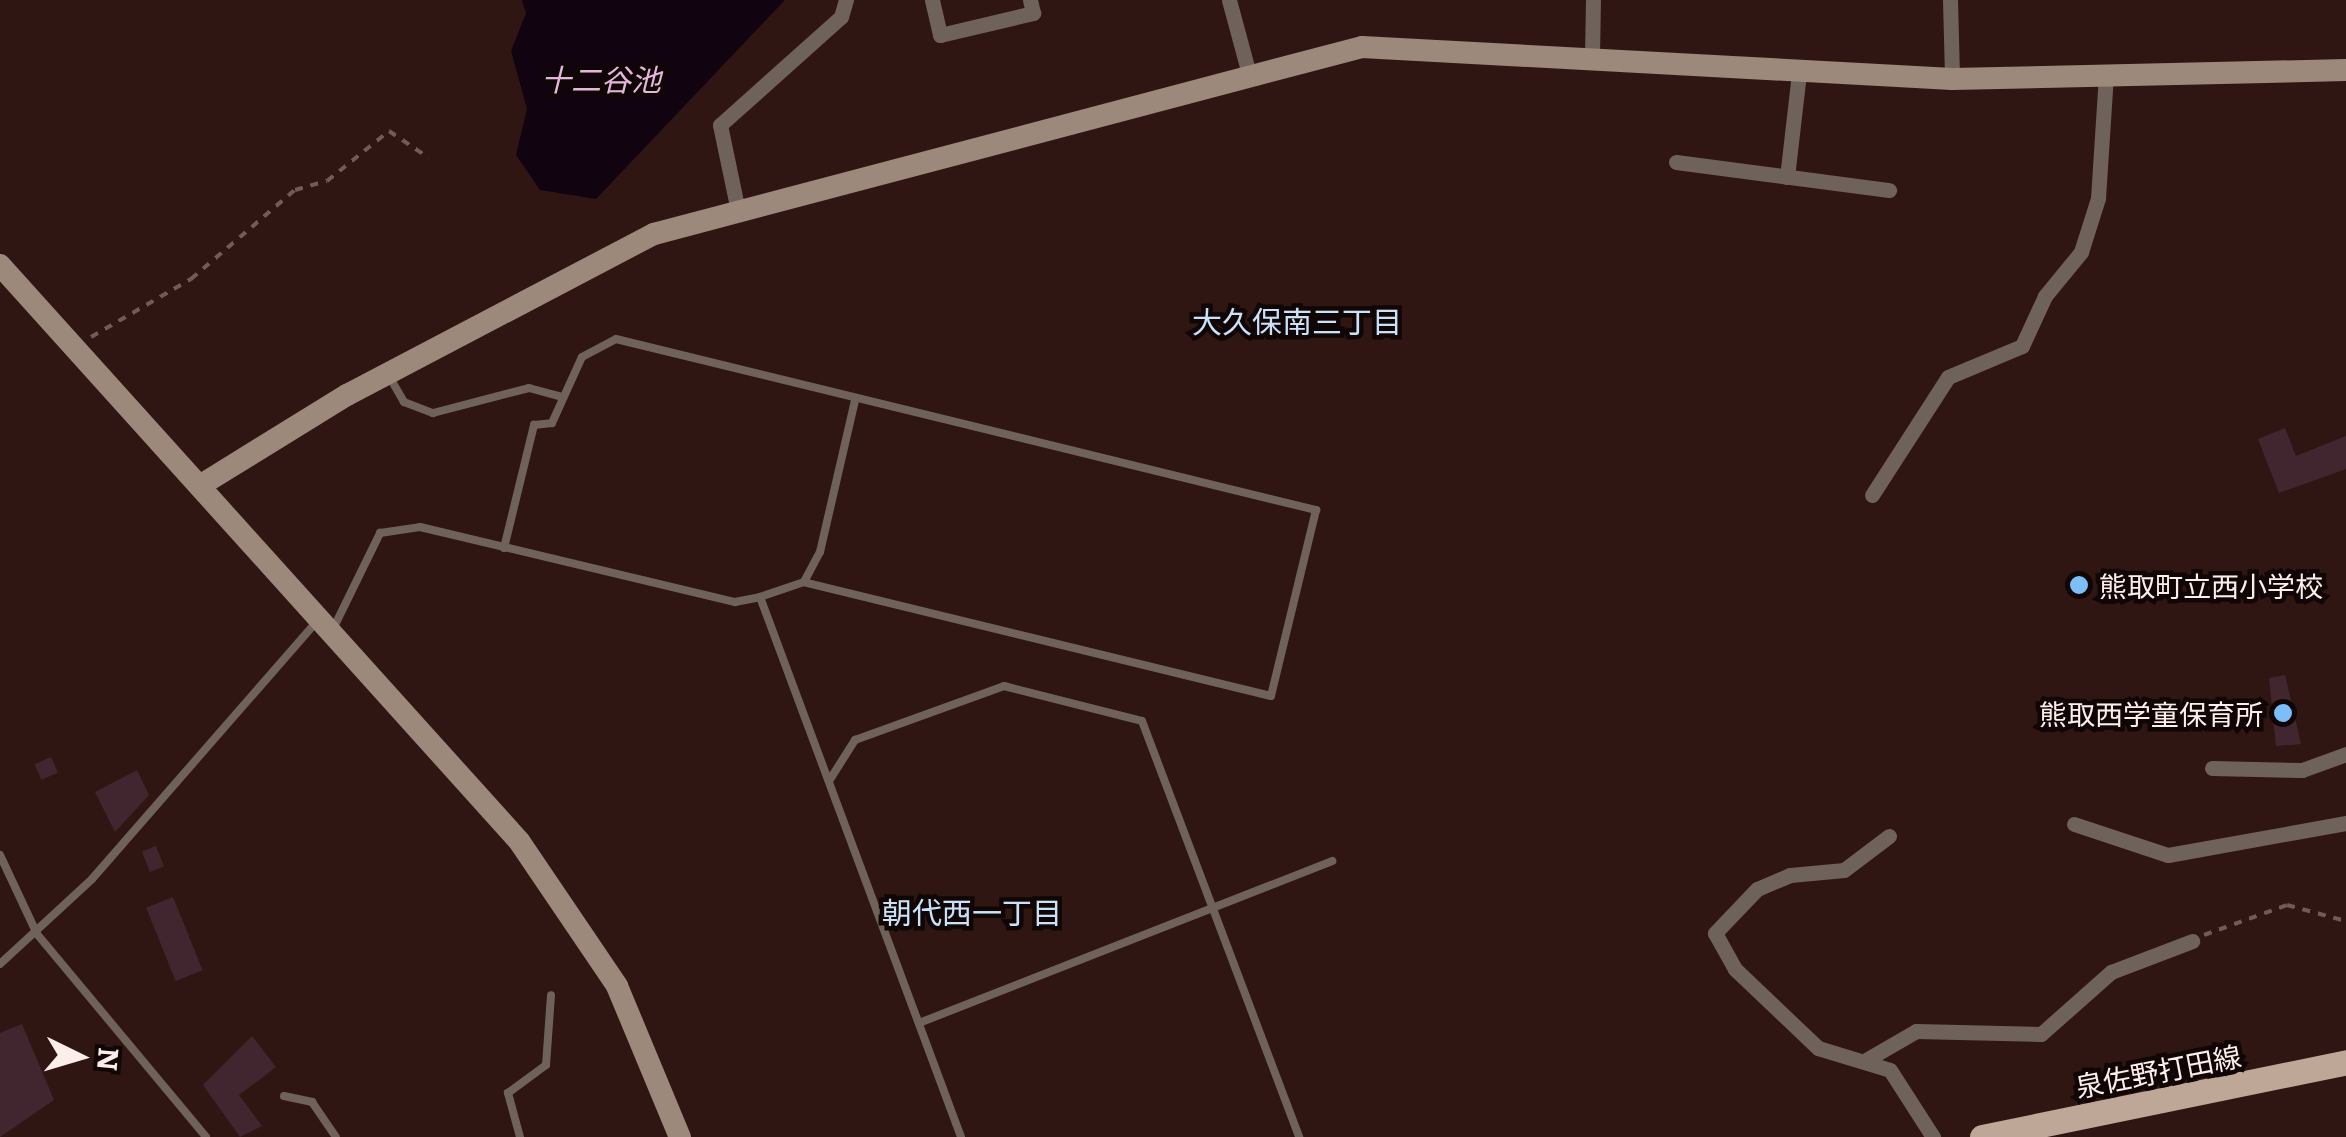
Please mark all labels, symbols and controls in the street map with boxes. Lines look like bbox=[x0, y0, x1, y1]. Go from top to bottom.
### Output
water label: 十二谷池 bbox=[541, 60, 661, 96]
district label: 大久保南三丁目 bbox=[1192, 302, 1402, 338]
place label: 熊取町立西小学校 bbox=[2099, 568, 2323, 602]
marker: 熊取町立西小学校 bbox=[2068, 574, 2090, 596]
place label: 熊取西学童保育所 bbox=[2039, 696, 2263, 730]
marker: 熊取西学童保育所 bbox=[2272, 702, 2294, 724]
district label: 朝代西一丁目 bbox=[882, 893, 1062, 929]
north arrow bbox=[30, 1007, 130, 1107]
street label: 泉佐野打田線 bbox=[2072, 1037, 2244, 1103]
text: N bbox=[88, 1046, 132, 1073]

